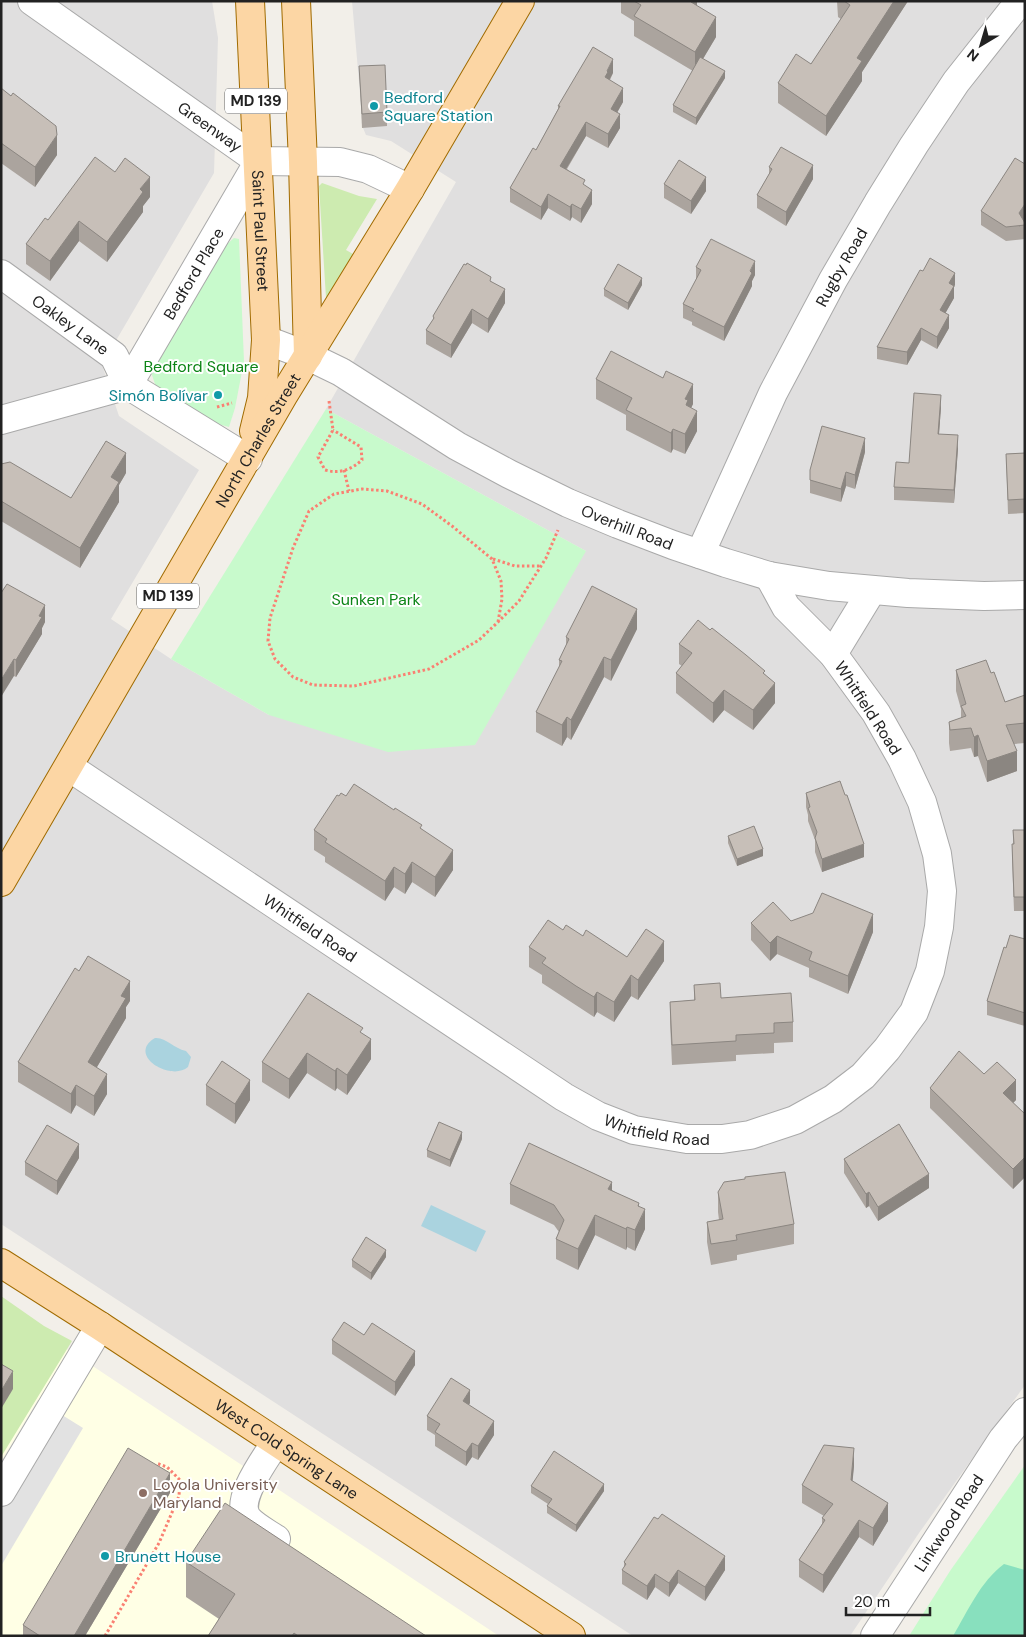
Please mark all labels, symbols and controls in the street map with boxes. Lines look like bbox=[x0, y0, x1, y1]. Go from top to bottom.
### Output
north arrow bbox=[956, 20, 1006, 70]
text: N bbox=[963, 45, 983, 65]
place label: Bedford Square Station bbox=[384, 87, 493, 126]
road number: MD 139 bbox=[225, 88, 287, 114]
street label: Greenway bbox=[174, 97, 247, 157]
marker: Bedford Square Station bbox=[368, 100, 380, 112]
street label: Saint Paul Street bbox=[247, 170, 274, 292]
street label: Bedford Place bbox=[158, 224, 228, 323]
street label: Rugby Road bbox=[810, 224, 872, 310]
street label: Oakley Lane bbox=[28, 290, 113, 359]
park label: Bedford Square bbox=[143, 356, 259, 377]
street label: North Charles Street bbox=[210, 369, 305, 511]
place label: Simón Bolívar bbox=[109, 385, 208, 406]
marker: Simón Bolívar bbox=[212, 389, 224, 401]
street label: Overhill Road bbox=[578, 499, 676, 555]
road number: MD 139 bbox=[137, 584, 199, 608]
park label: Sunken Park bbox=[331, 589, 421, 610]
street label: Whitfield Road bbox=[830, 657, 906, 759]
street label: Whitfield Road bbox=[259, 889, 361, 967]
street label: Whitfield Road bbox=[601, 1109, 710, 1150]
street label: West Cold Spring Lane bbox=[211, 1394, 363, 1504]
street label: Linkwood Road bbox=[909, 1470, 988, 1576]
place label: Loyola University Maryland bbox=[153, 1474, 278, 1513]
marker: Loyola University Maryland bbox=[137, 1487, 149, 1499]
place label: Brunett House bbox=[115, 1546, 221, 1567]
marker: Brunett House bbox=[99, 1550, 111, 1562]
scale bar bbox=[846, 1584, 930, 1616]
text: 20 m bbox=[854, 1592, 890, 1612]

